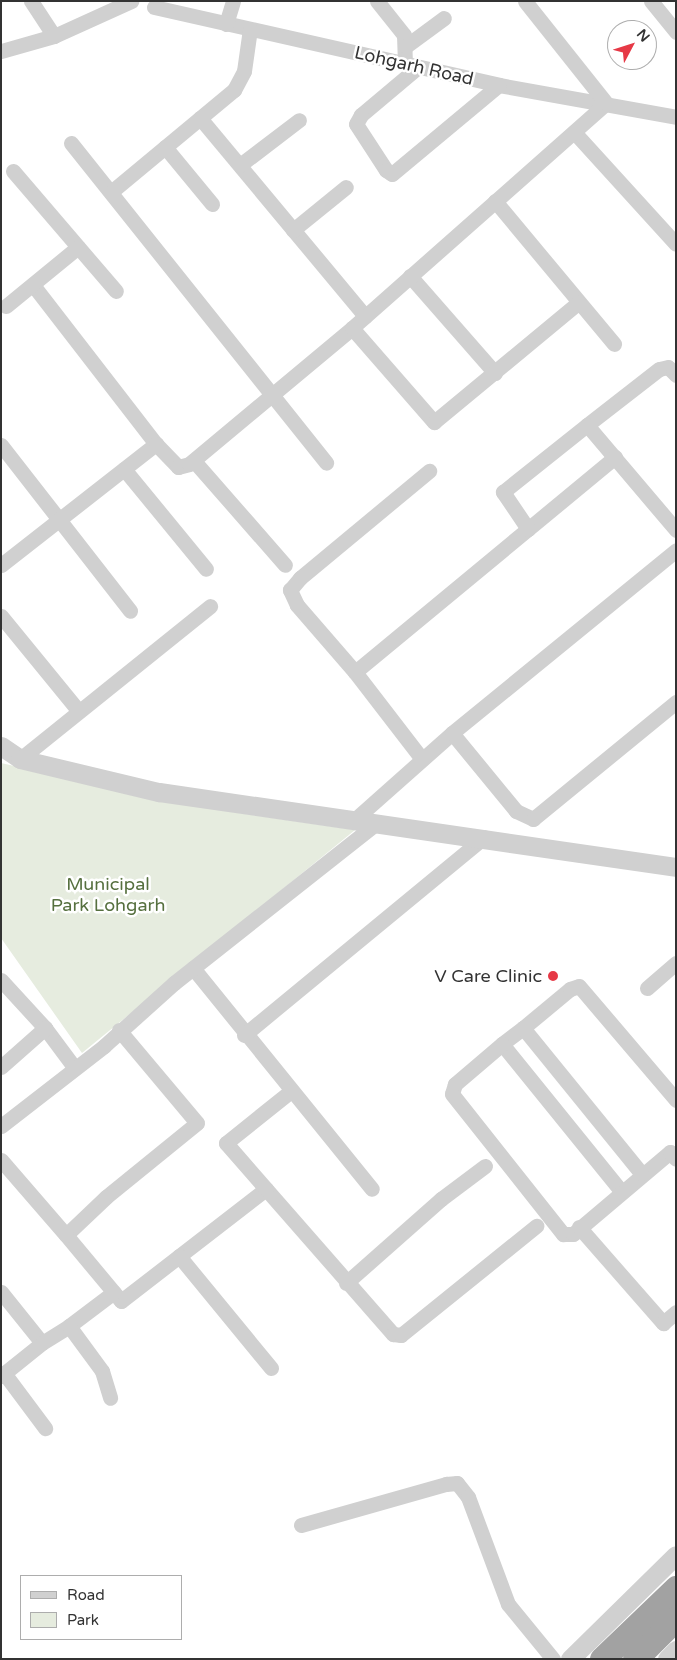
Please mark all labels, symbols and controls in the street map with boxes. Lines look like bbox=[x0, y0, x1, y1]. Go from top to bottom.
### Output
north arrow bbox=[607, 20, 657, 70]
text: N bbox=[633, 26, 653, 45]
street label: Lohgarh Road bbox=[352, 42, 476, 90]
park label: Municipal Park Lohgarh bbox=[51, 874, 165, 916]
place label: V Care Clinic bbox=[434, 965, 542, 987]
marker: V Care Clinic bbox=[546, 969, 560, 983]
legend bbox=[20, 1575, 182, 1640]
text: Road bbox=[67, 1586, 105, 1604]
text: Park bbox=[67, 1611, 99, 1629]

